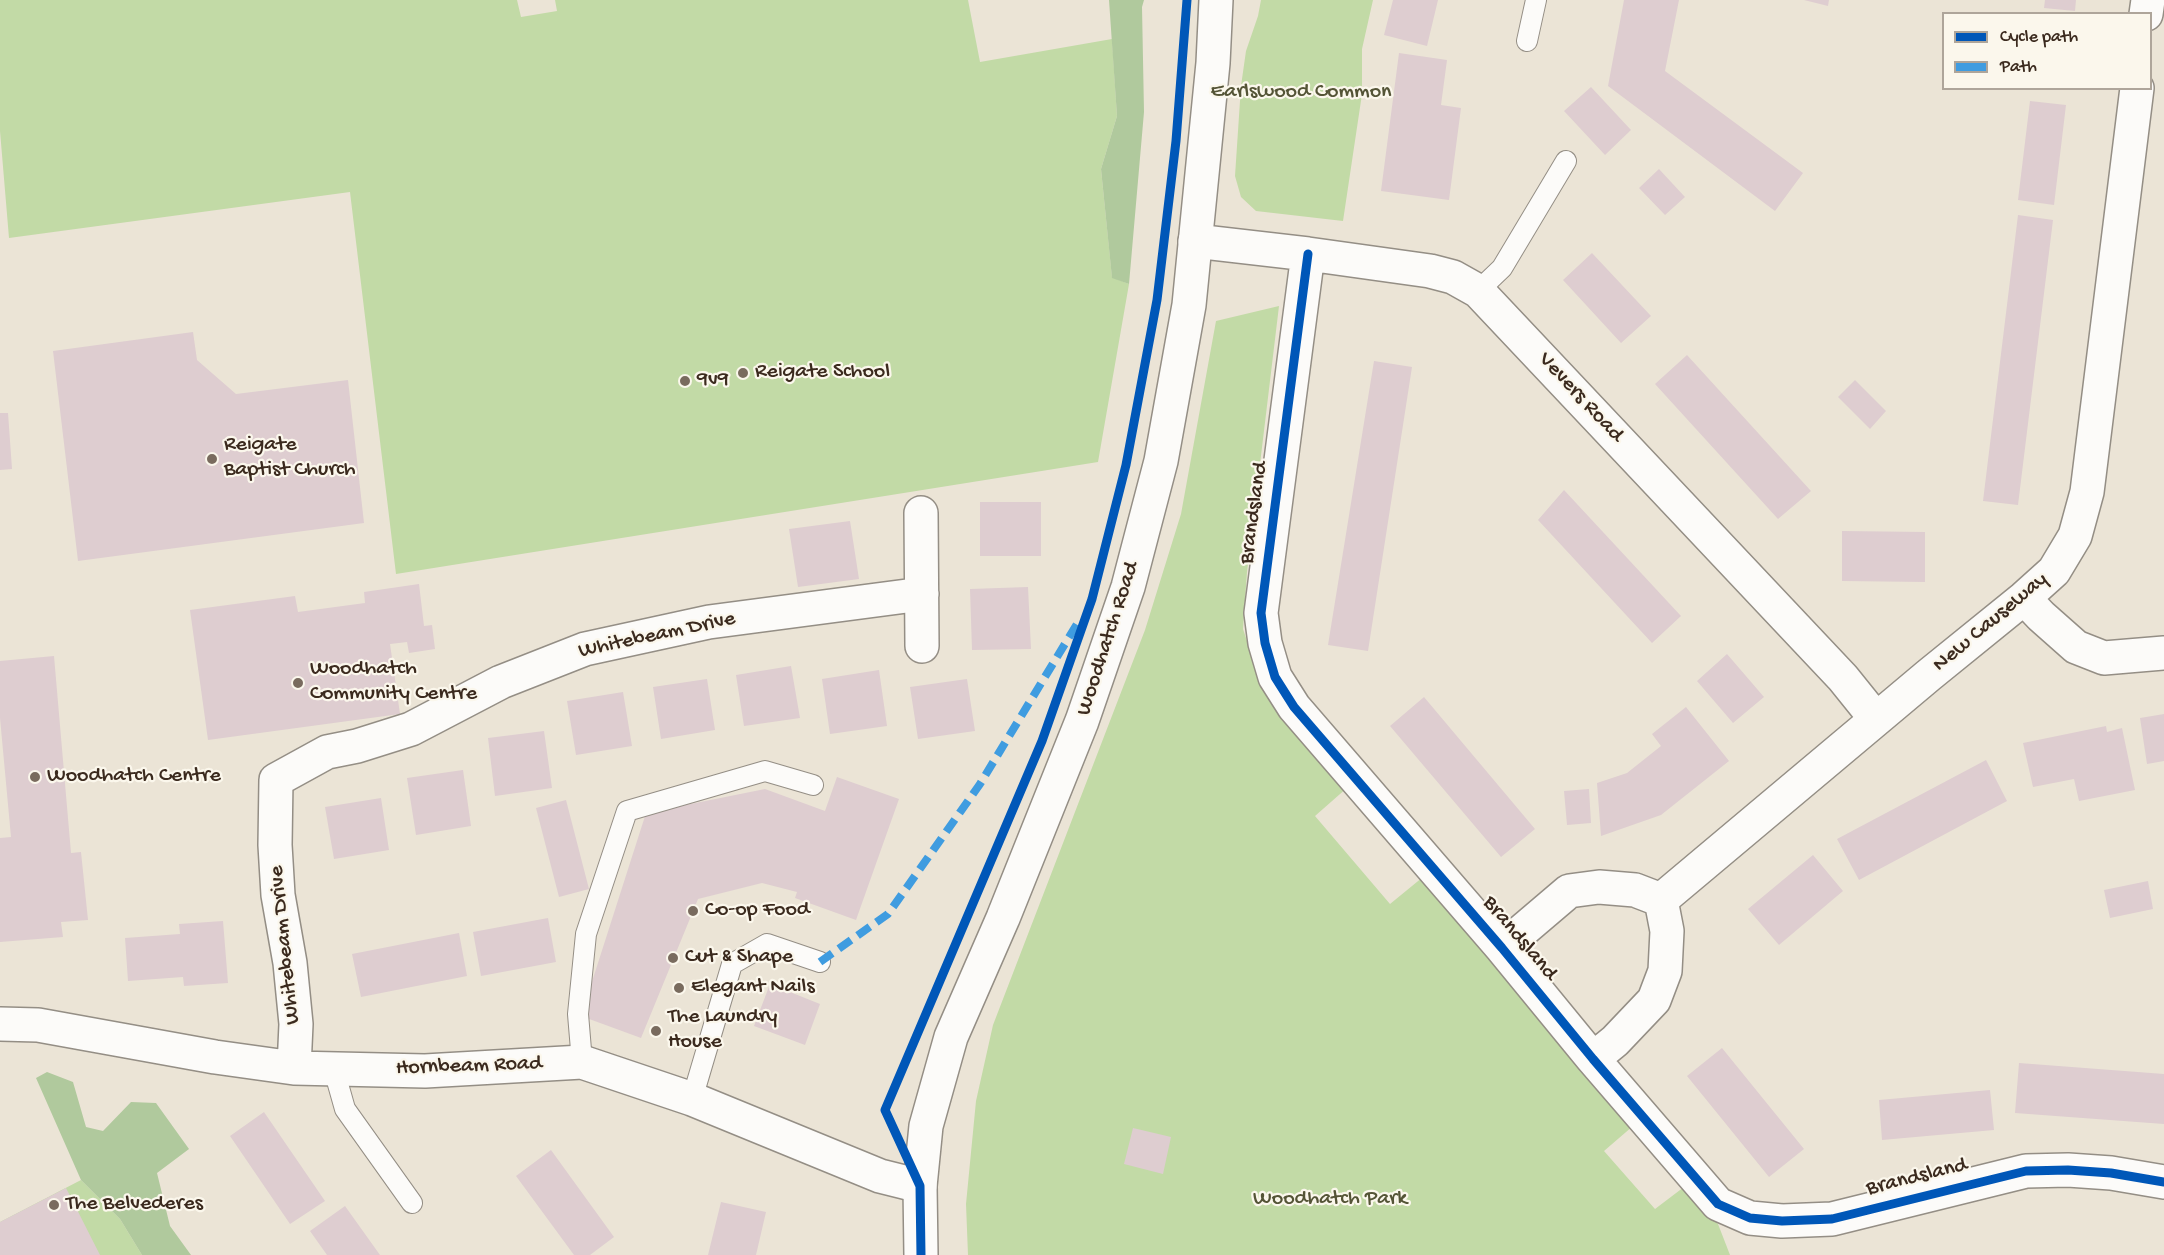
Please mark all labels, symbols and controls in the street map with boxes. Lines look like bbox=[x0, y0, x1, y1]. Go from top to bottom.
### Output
legend bbox=[1942, 12, 2152, 90]
text: Cycle path bbox=[2000, 27, 2078, 48]
text: Path bbox=[2000, 57, 2037, 78]
park label: Earlswood Common bbox=[1210, 80, 1392, 106]
street label: Vevers Road bbox=[1532, 347, 1628, 449]
place label: Reigate School bbox=[755, 360, 890, 386]
marker: Reigate School bbox=[736, 366, 750, 380]
place label: 9v9 bbox=[697, 368, 729, 394]
marker: 9v9 bbox=[678, 374, 692, 388]
place label: Reigate Baptist Church bbox=[224, 433, 355, 484]
marker: Reigate Baptist Church bbox=[205, 452, 219, 466]
street label: Brandsland bbox=[1235, 460, 1275, 566]
street label: Woodhatch Road bbox=[1072, 559, 1146, 719]
street label: New Causeway bbox=[1928, 567, 2054, 679]
street label: Whitebeam Drive bbox=[576, 606, 738, 666]
place label: Woodhatch Community Centre bbox=[310, 657, 477, 708]
marker: Woodhatch Community Centre bbox=[291, 676, 305, 690]
place label: Woodhatch Centre bbox=[47, 764, 221, 790]
marker: Woodhatch Centre bbox=[28, 770, 42, 784]
street label: Whitebeam Drive bbox=[265, 864, 307, 1026]
street label: Brandsland bbox=[1476, 891, 1562, 987]
place label: Co-op Food bbox=[705, 898, 810, 924]
marker: Co-op Food bbox=[686, 904, 700, 918]
place label: Cut & Shape bbox=[685, 945, 793, 971]
marker: Cut & Shape bbox=[666, 951, 680, 965]
place label: Elegant Nails bbox=[691, 975, 815, 1001]
marker: Elegant Nails bbox=[672, 981, 686, 995]
place label: The Laundry House bbox=[668, 1005, 777, 1056]
marker: The Laundry House bbox=[649, 1024, 663, 1038]
street label: Hornbeam Road bbox=[395, 1051, 543, 1083]
street label: Brandsland bbox=[1864, 1153, 1970, 1203]
park label: Woodhatch Park bbox=[1253, 1187, 1407, 1213]
place label: The Belvederes bbox=[66, 1192, 203, 1218]
marker: The Belvederes bbox=[47, 1198, 61, 1212]

